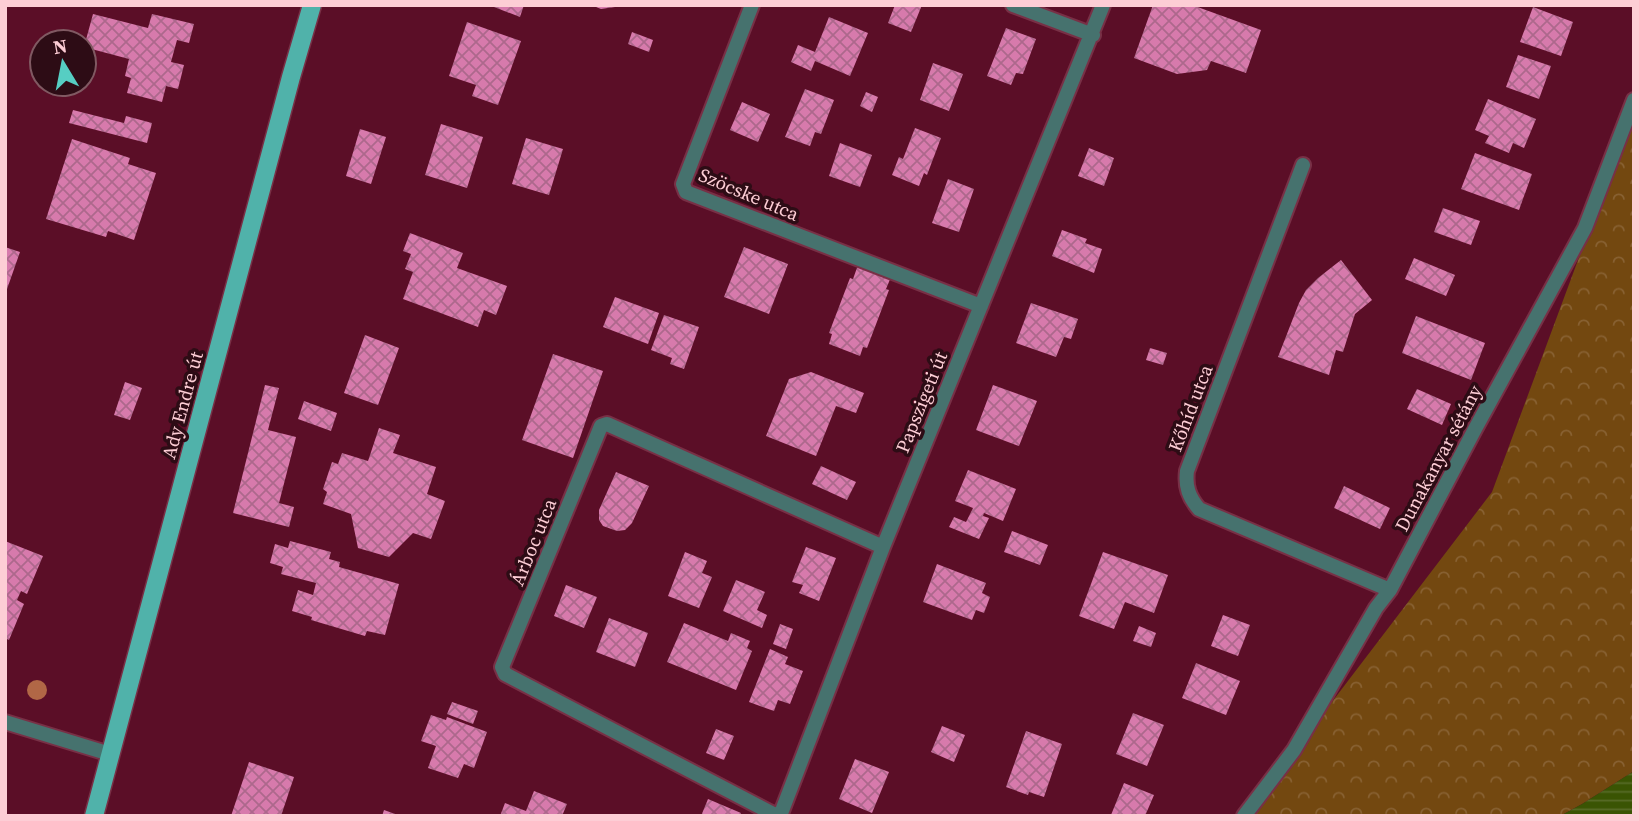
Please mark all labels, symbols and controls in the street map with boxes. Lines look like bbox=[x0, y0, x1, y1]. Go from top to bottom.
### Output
north arrow bbox=[28, 28, 98, 98]
text: N bbox=[51, 32, 69, 60]
street label: Szöcske utca bbox=[695, 161, 803, 227]
street label: Papszigeti út bbox=[889, 347, 953, 456]
street label: Ady Endre út bbox=[155, 348, 209, 461]
street label: Kőhíd utca bbox=[1162, 361, 1219, 455]
street label: Dunakanyar sétány bbox=[1388, 380, 1488, 536]
street label: Árboc utca bbox=[504, 494, 562, 589]

